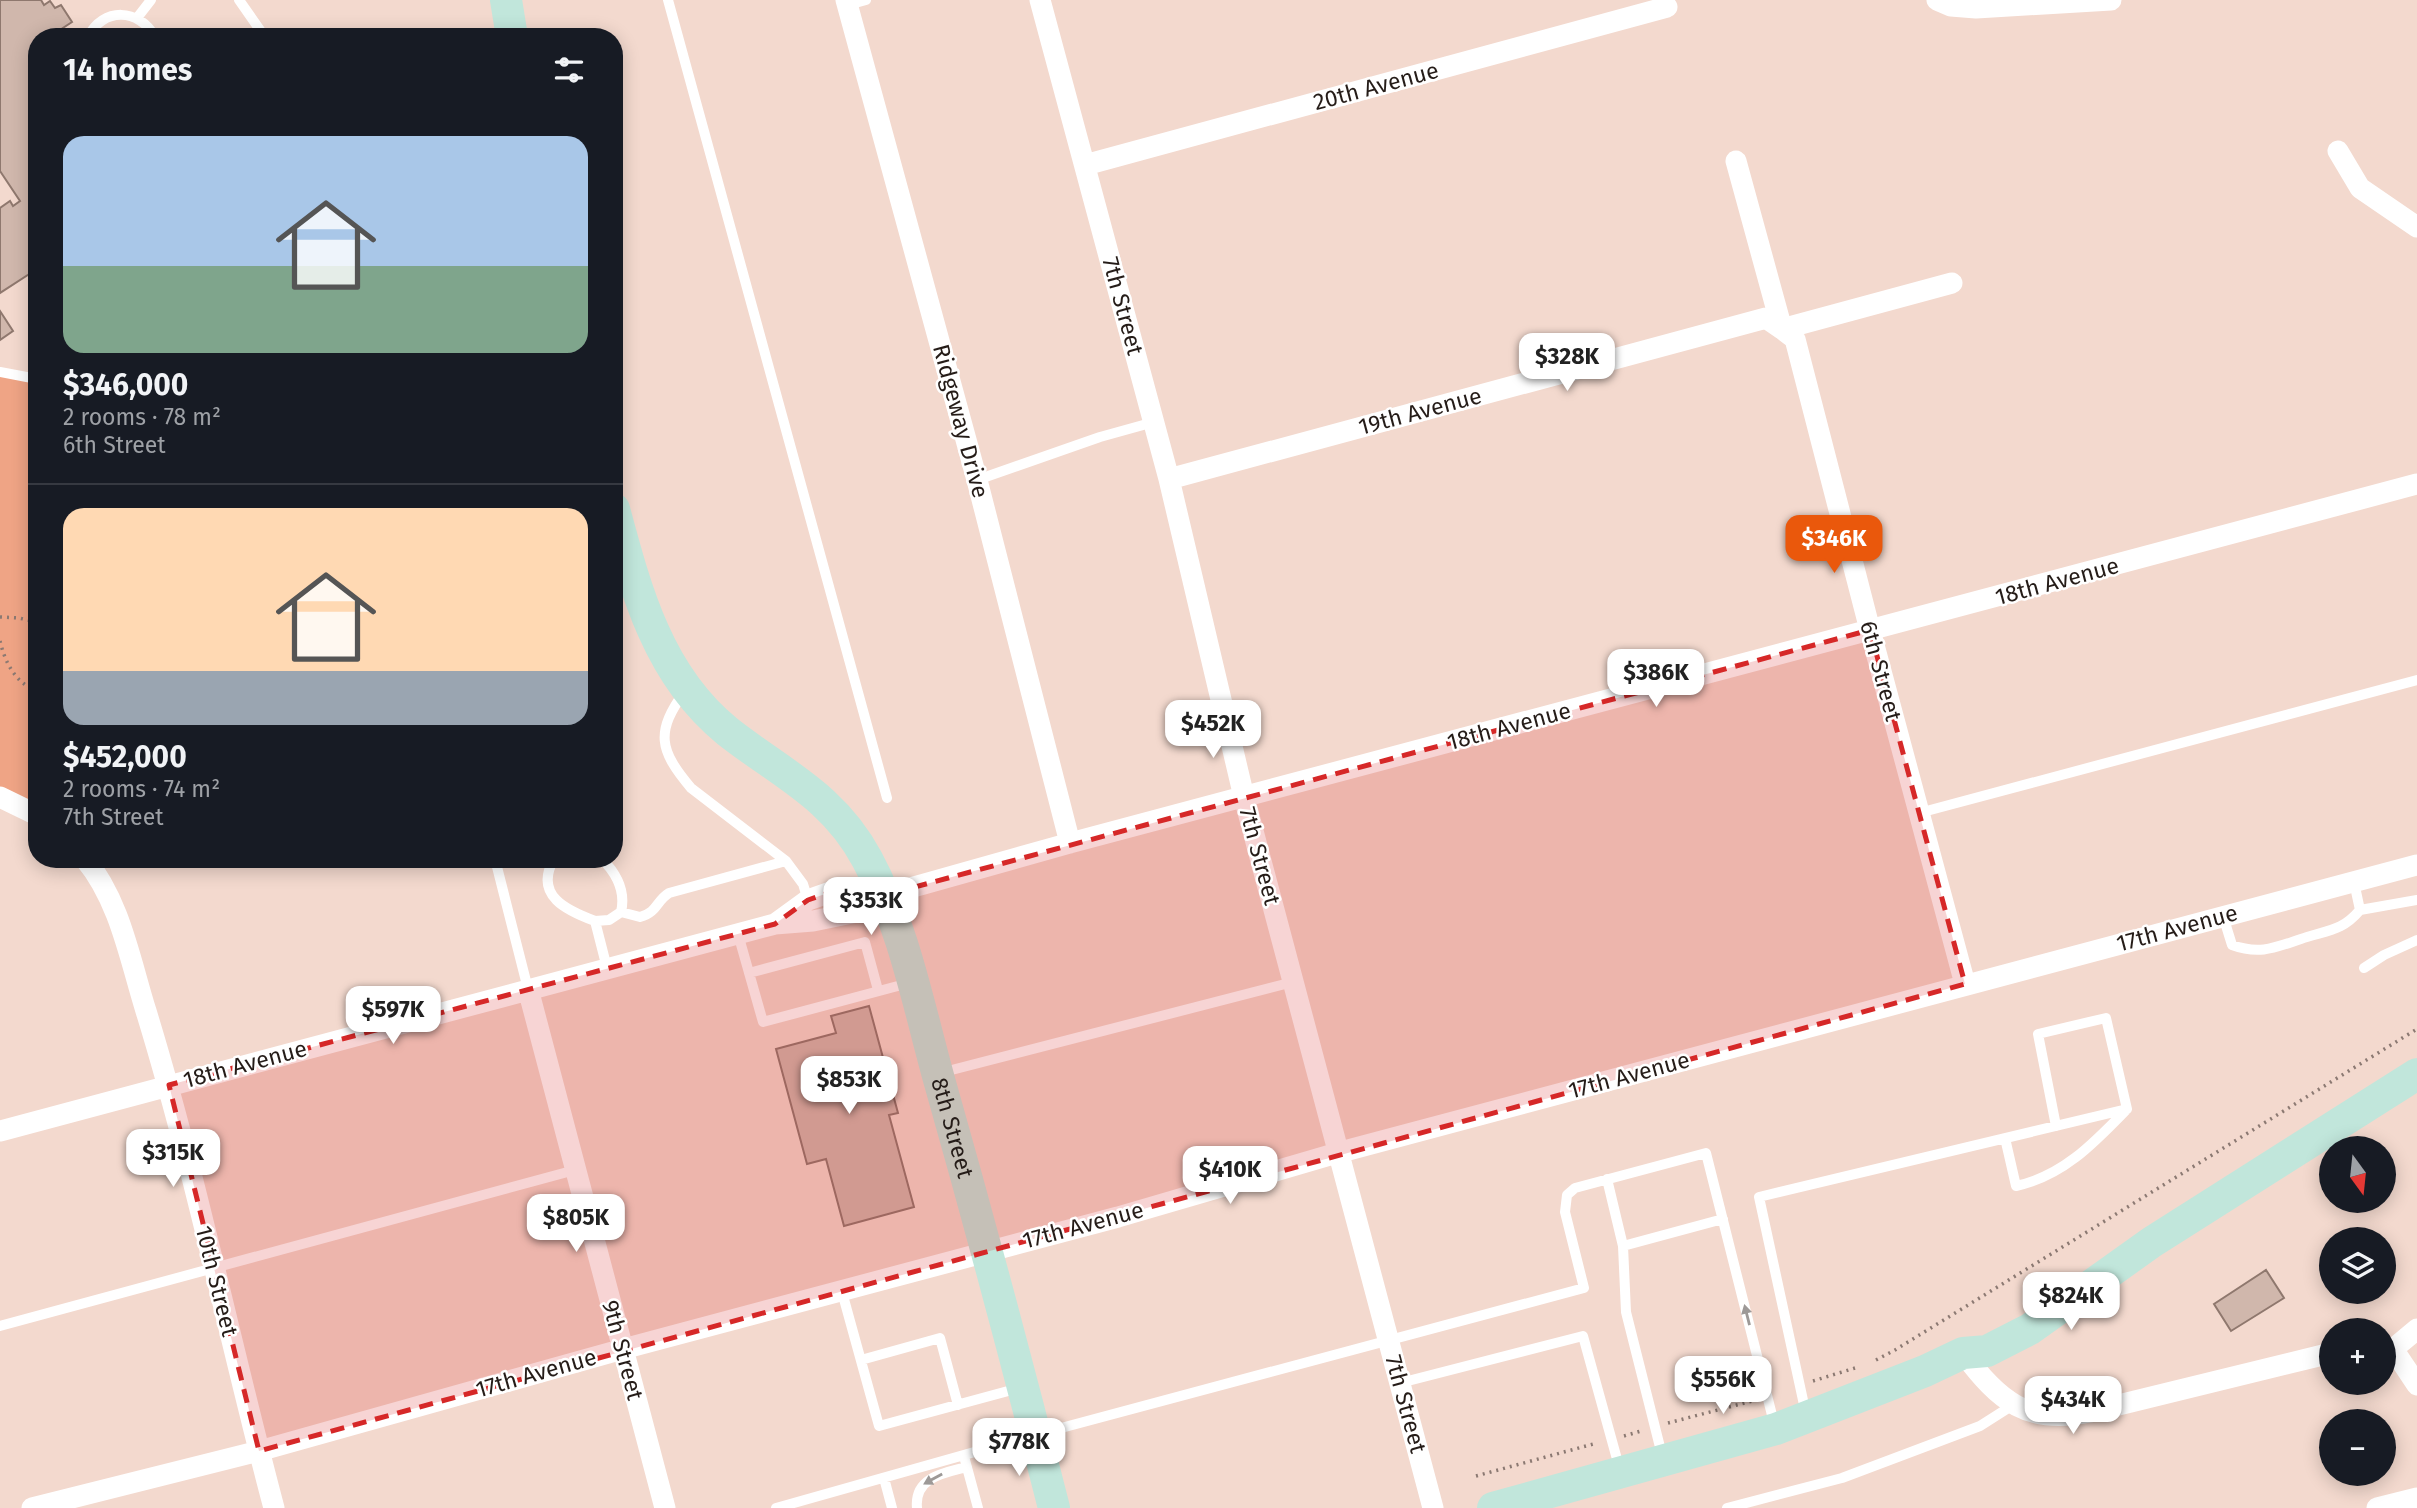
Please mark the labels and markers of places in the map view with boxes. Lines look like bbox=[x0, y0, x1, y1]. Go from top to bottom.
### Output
pin: $328K bbox=[1518, 334, 1616, 393]
pin: $346K bbox=[1785, 516, 1883, 575]
pin: $386K bbox=[1607, 650, 1705, 709]
pin: $452K bbox=[1164, 700, 1262, 760]
pin: $353K bbox=[822, 878, 920, 937]
pin: $597K bbox=[344, 986, 442, 1046]
pin: $853K bbox=[800, 1056, 898, 1116]
pin: $315K bbox=[124, 1130, 222, 1189]
pin: $410K bbox=[1181, 1146, 1279, 1206]
pin: $805K bbox=[527, 1194, 625, 1254]
pin: $824K bbox=[2022, 1272, 2120, 1332]
pin: $556K bbox=[1674, 1356, 1772, 1416]
pin: $434K bbox=[2024, 1376, 2122, 1436]
pin: $778K bbox=[970, 1418, 1068, 1478]

